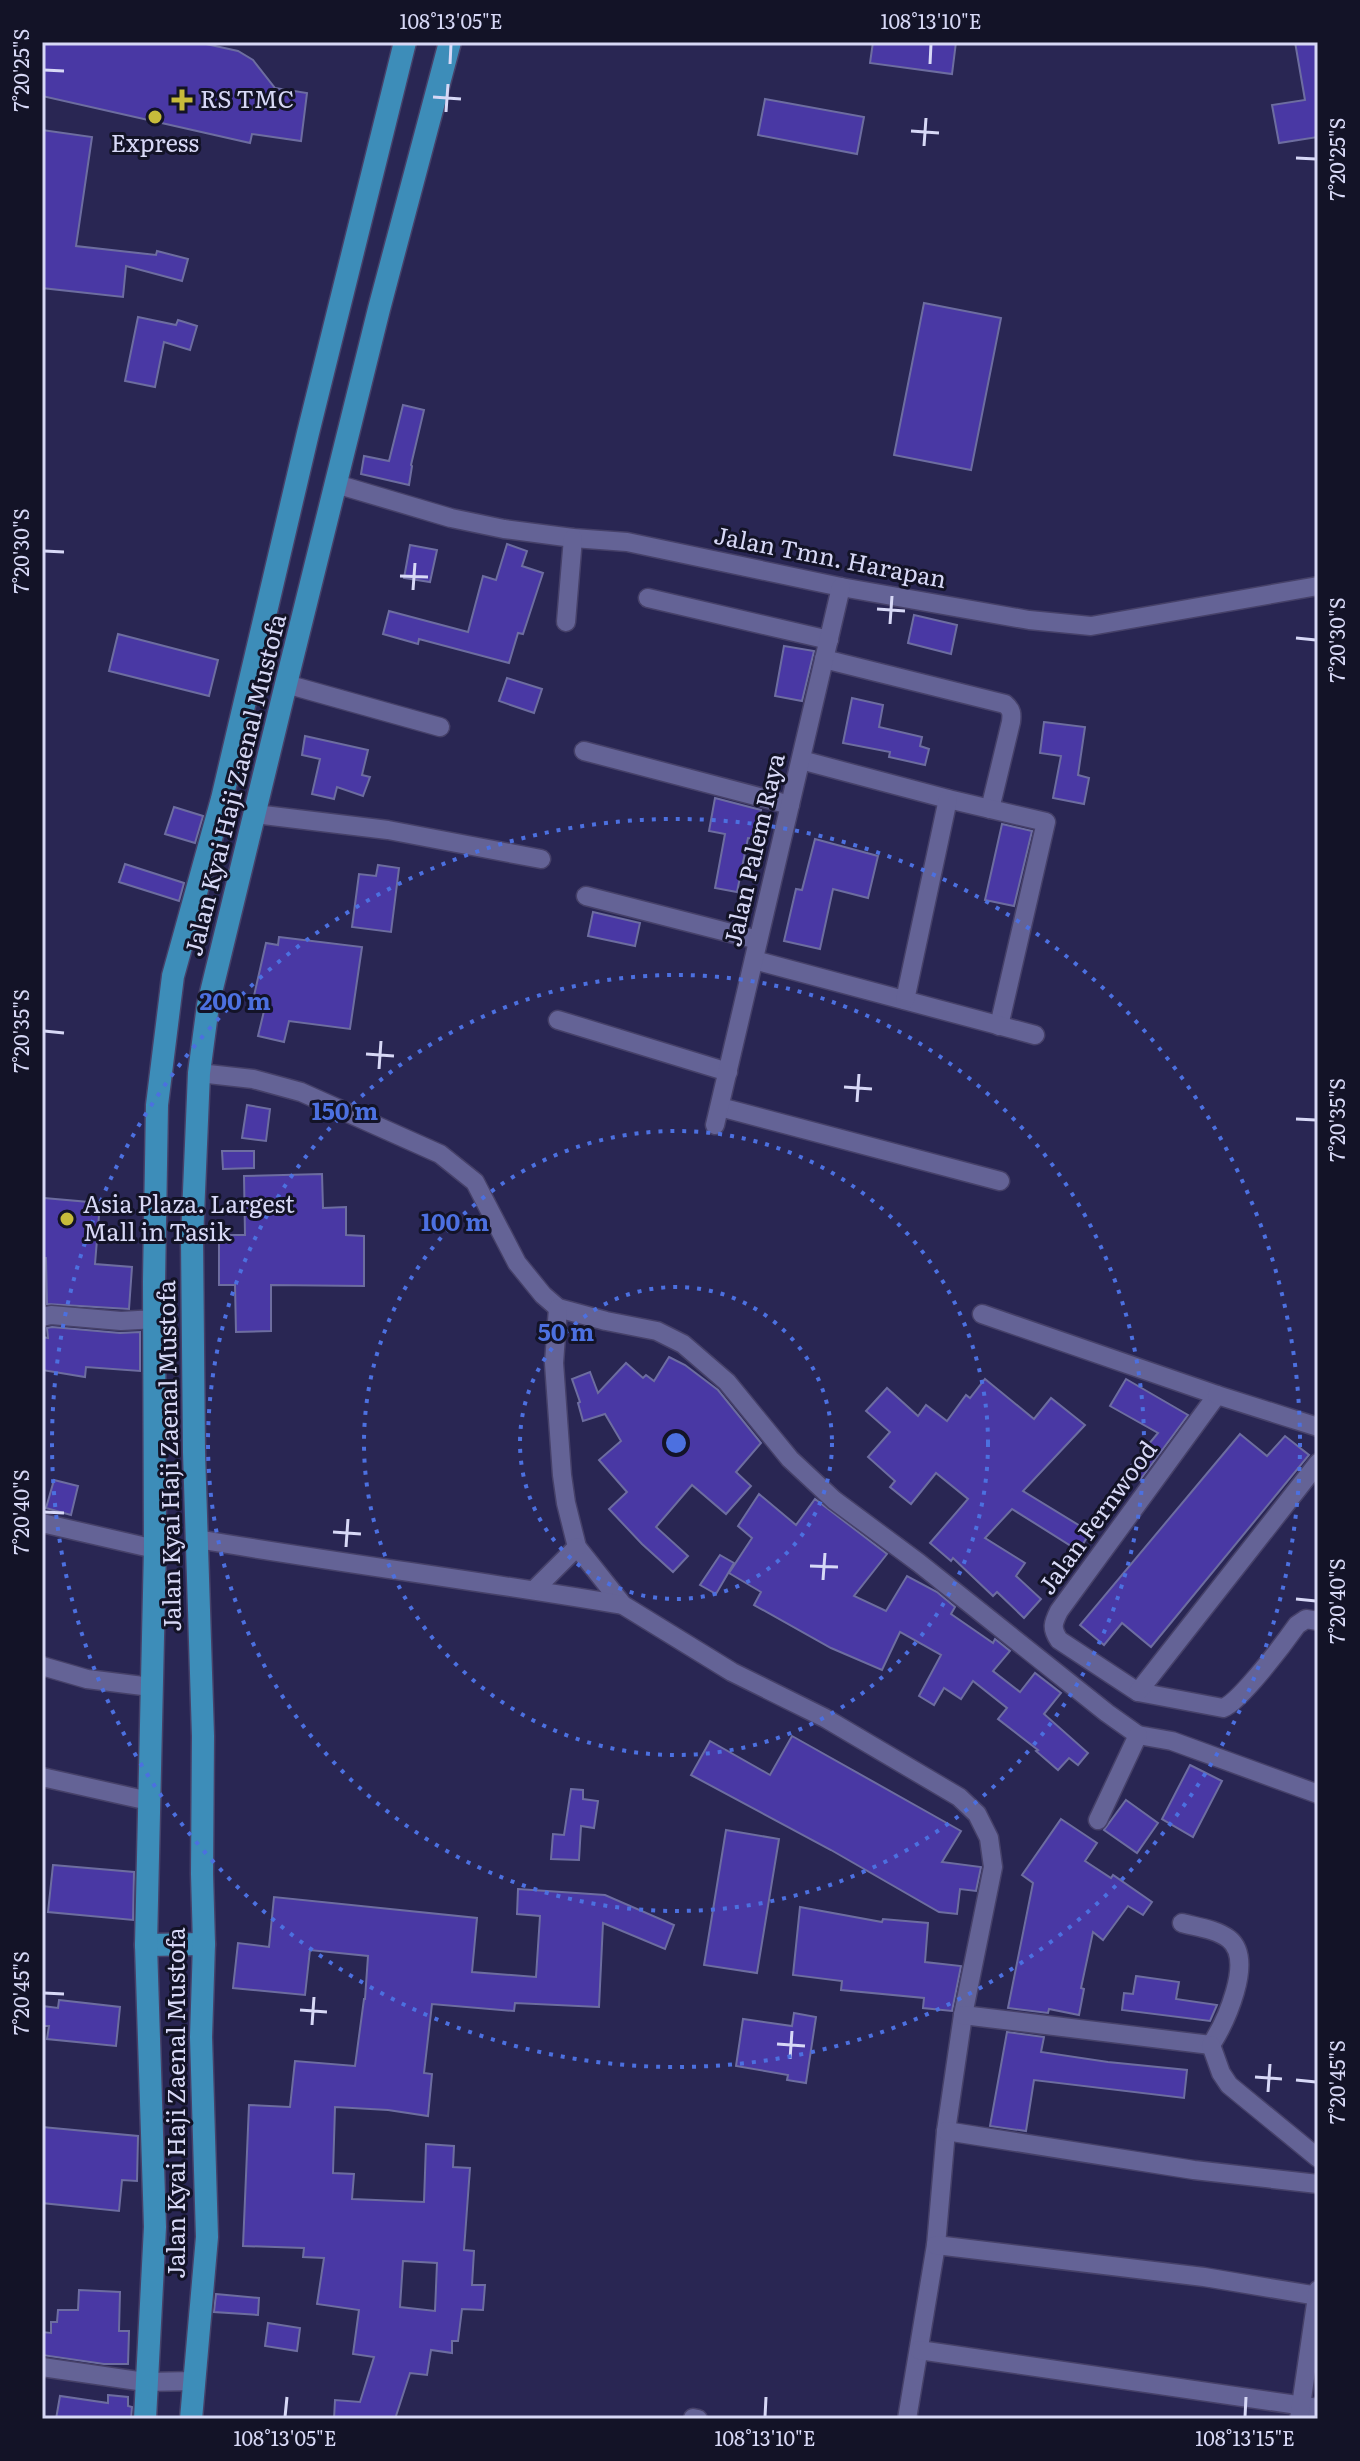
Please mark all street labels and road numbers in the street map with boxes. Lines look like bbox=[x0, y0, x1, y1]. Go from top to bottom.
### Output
street label: Jalan Tmn. Harapan bbox=[711, 516, 950, 595]
street label: Jalan Kyai Haji Zaenal Mustofa bbox=[174, 610, 293, 959]
street label: Jalan Palem Raya bbox=[713, 749, 792, 950]
street label: Jalan Kyai Haji Zaenal Mustofa bbox=[147, 1280, 188, 1632]
street label: Jalan Fernwood bbox=[1028, 1432, 1164, 1601]
street label: Jalan Kyai Haji Zaenal Mustofa bbox=[157, 1927, 192, 2279]

